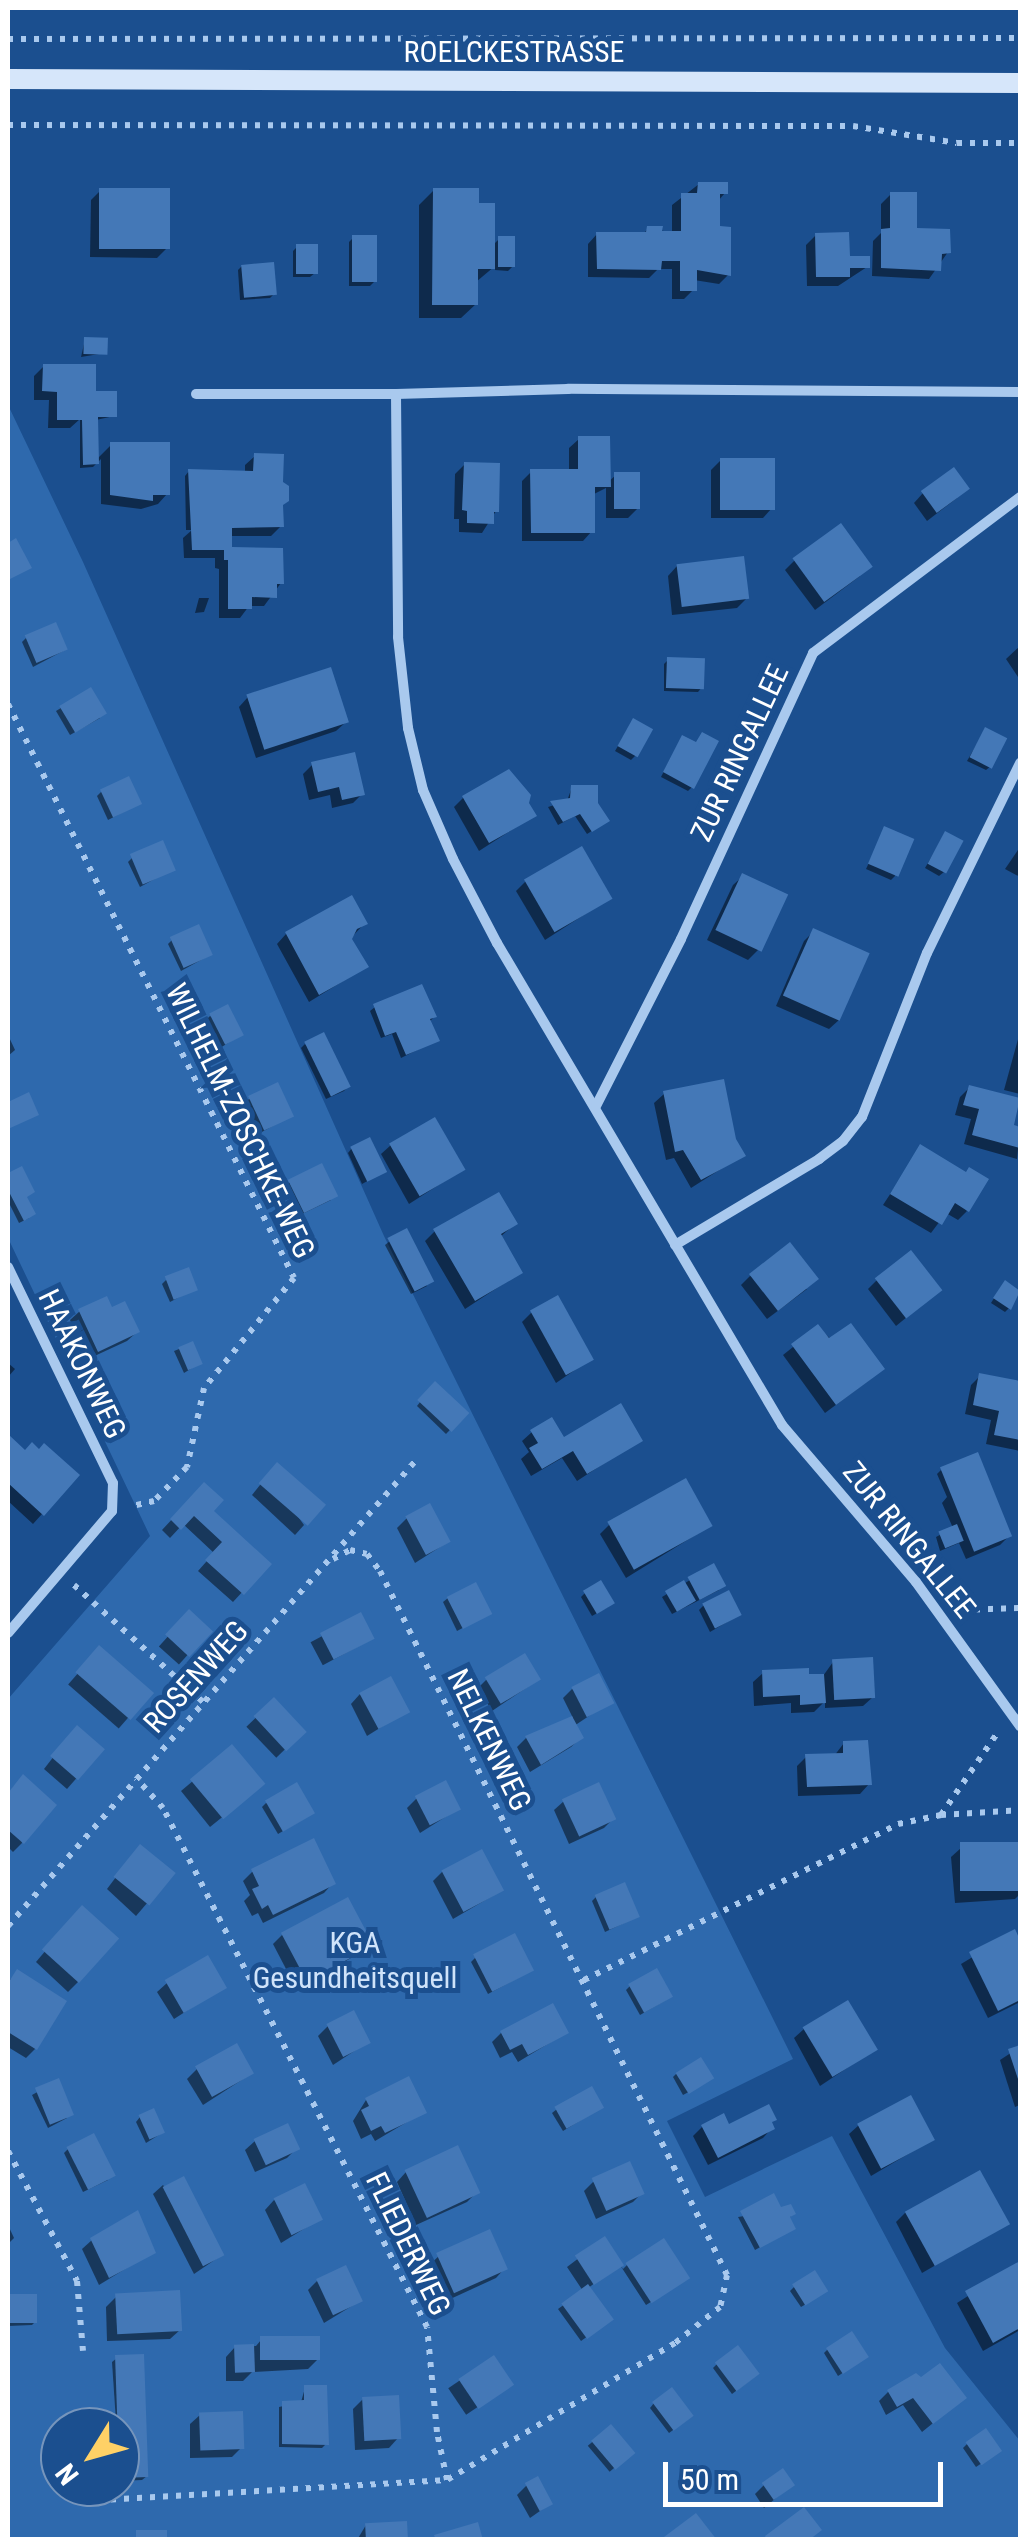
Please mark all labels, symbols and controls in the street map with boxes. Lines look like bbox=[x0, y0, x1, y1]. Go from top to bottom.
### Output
street label: ROELCKESTRASSE bbox=[404, 34, 624, 70]
street label: ZUR RINGALLEE bbox=[683, 659, 797, 847]
street label: WILHELM-ZOSCHKE-WEG bbox=[158, 978, 322, 1264]
street label: HAAKONWEG bbox=[30, 1284, 134, 1444]
street label: ZUR RINGALLEE bbox=[835, 1455, 983, 1625]
street label: ROSENWEG bbox=[136, 1613, 256, 1741]
street label: NELKENWEG bbox=[439, 1663, 539, 1817]
park label: KGA Gesundheitsquell bbox=[253, 1925, 457, 1996]
street label: FLIEDERWEG bbox=[358, 2167, 458, 2321]
north arrow bbox=[40, 2407, 140, 2507]
scale bar bbox=[668, 2442, 948, 2504]
text: N bbox=[49, 2457, 86, 2491]
text: 50 m bbox=[680, 2462, 739, 2497]

